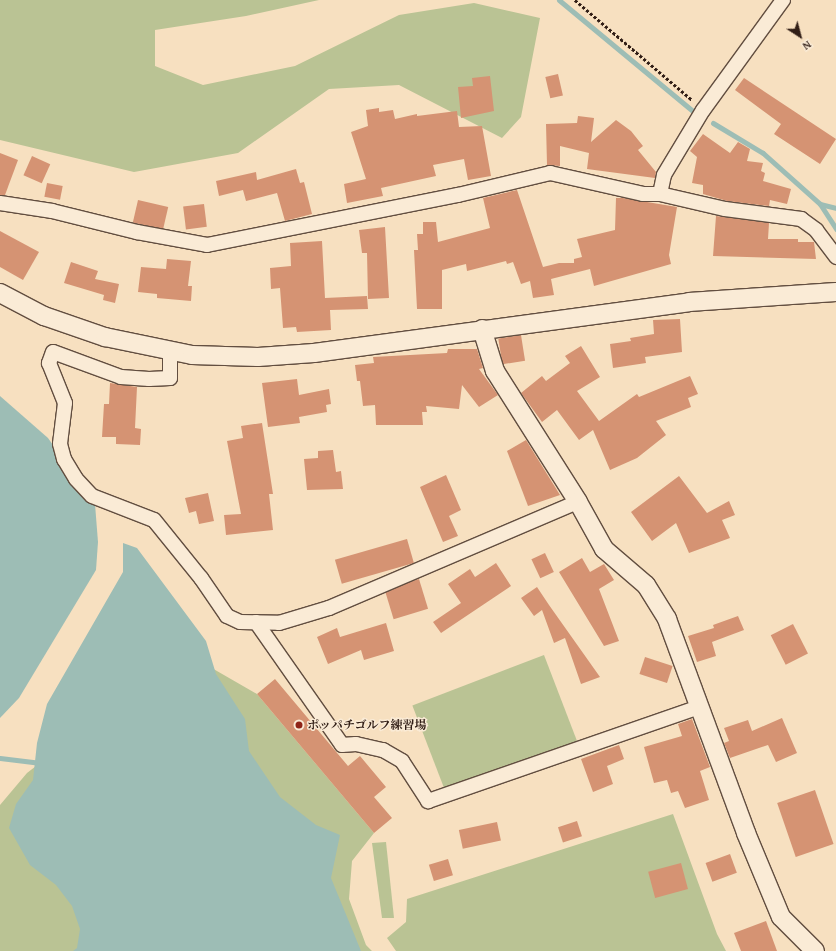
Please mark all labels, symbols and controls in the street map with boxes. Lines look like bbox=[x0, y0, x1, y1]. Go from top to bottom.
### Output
north arrow bbox=[780, 16, 820, 56]
text: N bbox=[799, 37, 815, 54]
place label: ポッパチゴルフ練習場 bbox=[307, 718, 427, 732]
marker: ポッパチゴルフ練習場 bbox=[294, 720, 304, 730]

